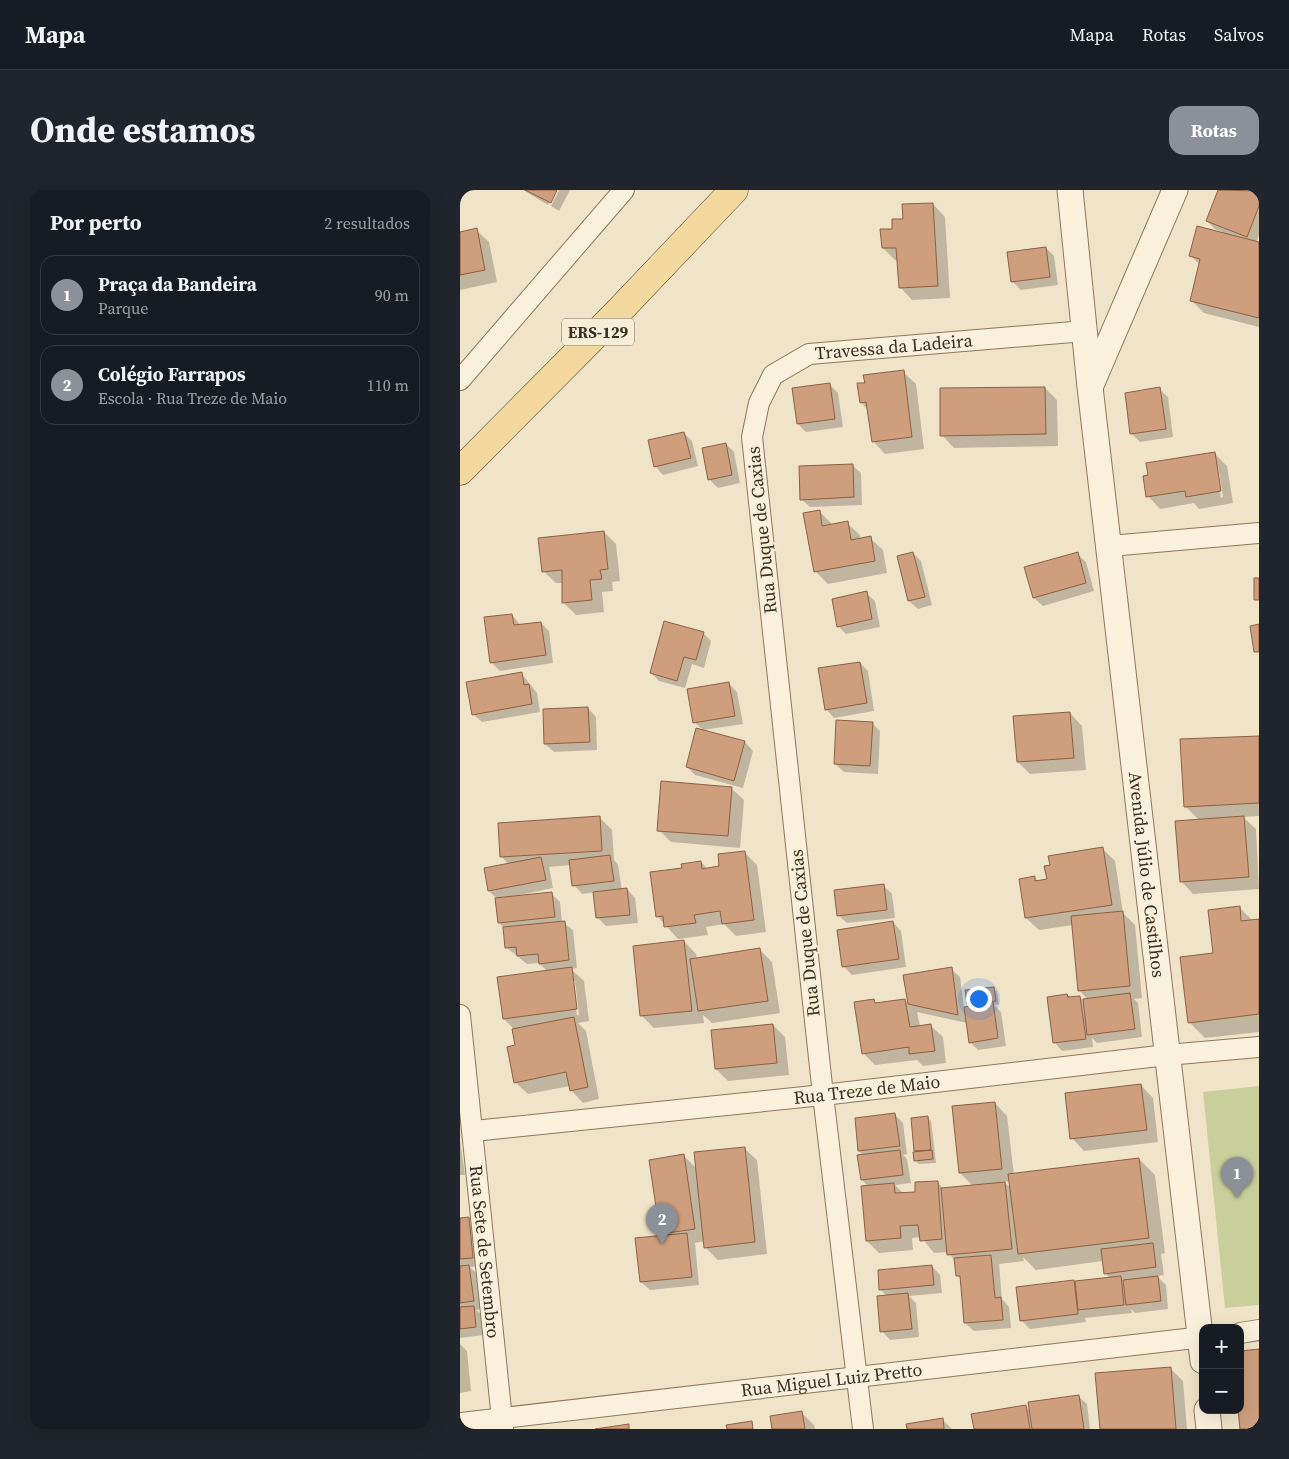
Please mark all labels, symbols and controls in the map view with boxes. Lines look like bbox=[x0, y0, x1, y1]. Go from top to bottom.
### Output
text: Mapa bbox=[25, 18, 86, 51]
text: Mapa bbox=[1070, 22, 1114, 47]
text: Rotas bbox=[1142, 22, 1186, 47]
text: Salvos bbox=[1214, 22, 1264, 47]
text: Onde estamos bbox=[30, 106, 255, 154]
button: Rotas bbox=[1169, 106, 1259, 155]
text: Por perto bbox=[50, 208, 142, 237]
text: 2 resultados bbox=[324, 212, 410, 234]
text: Praça da Bandeira bbox=[98, 271, 257, 297]
text: 1 bbox=[63, 284, 71, 306]
text: 90 m bbox=[375, 284, 409, 306]
text: Parque bbox=[98, 297, 148, 319]
road number: ERS-129 bbox=[562, 318, 634, 346]
street label: Travessa da Ladeira bbox=[814, 327, 974, 365]
text: Colégio Farrapos bbox=[98, 361, 246, 387]
text: 2 bbox=[63, 374, 71, 396]
text: 110 m bbox=[367, 374, 409, 396]
text: Escola · Rua Treze de Maio bbox=[98, 387, 287, 409]
street label: Rua Duque de Caxias bbox=[740, 445, 783, 615]
street label: Avenida Júlio de Castilhos bbox=[1123, 770, 1171, 979]
street label: Rua Duque de Caxias bbox=[783, 848, 826, 1018]
your location bbox=[966, 986, 992, 1012]
street label: Rua Treze de Maio bbox=[792, 1068, 942, 1110]
pin: 1 bbox=[1221, 1157, 1253, 1198]
street label: Rua Sete de Setembro bbox=[464, 1164, 507, 1340]
pin: 2 bbox=[646, 1203, 678, 1244]
map controls bbox=[1199, 1324, 1244, 1414]
button: + bbox=[1199, 1324, 1244, 1369]
street label: Rua Miguel Luiz Pretto bbox=[739, 1357, 924, 1402]
button: − bbox=[1199, 1369, 1244, 1414]

